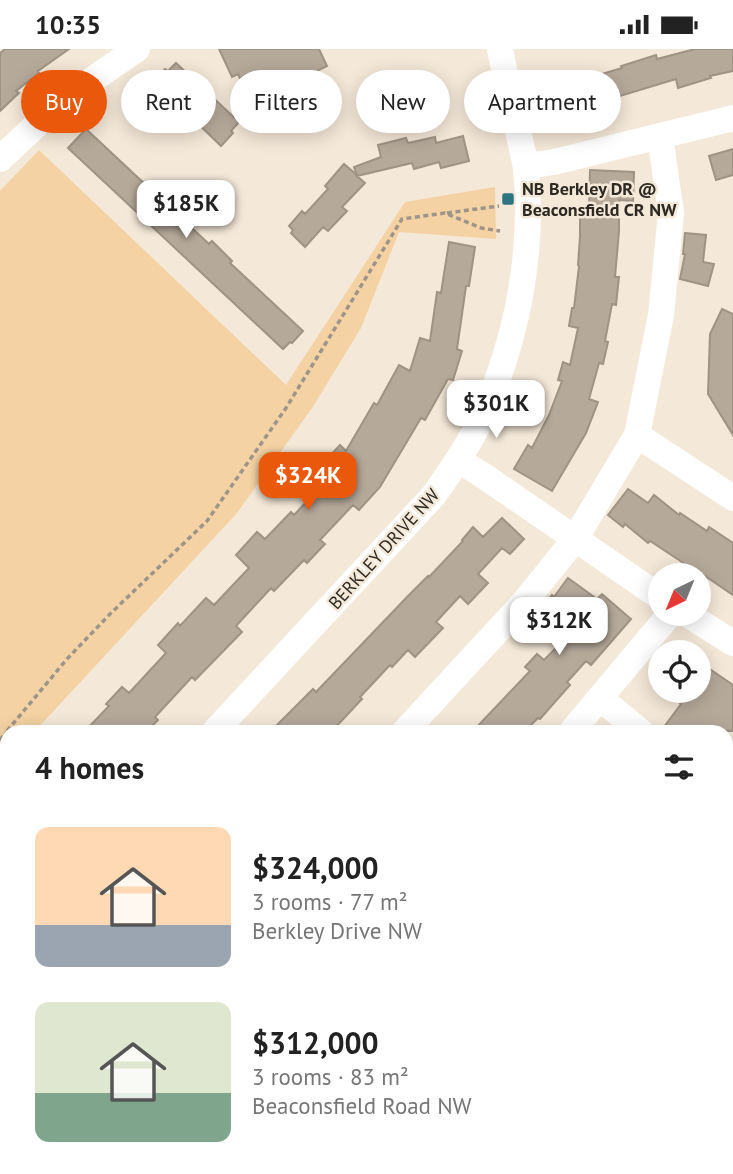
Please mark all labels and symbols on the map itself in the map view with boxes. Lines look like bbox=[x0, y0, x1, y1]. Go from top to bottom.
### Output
place label: NB Berkley DR @ Beaconsfield CR NW bbox=[522, 177, 677, 221]
pin: $185K bbox=[137, 181, 235, 240]
marker: NB Berkley DR @ Beaconsfield CR NW bbox=[500, 191, 516, 207]
pin: $301K bbox=[447, 381, 545, 440]
pin: $324K bbox=[259, 453, 357, 512]
street label: BERKLEY DRIVE NW bbox=[323, 483, 444, 614]
north arrow bbox=[648, 563, 710, 627]
pin: $312K bbox=[510, 597, 608, 657]

